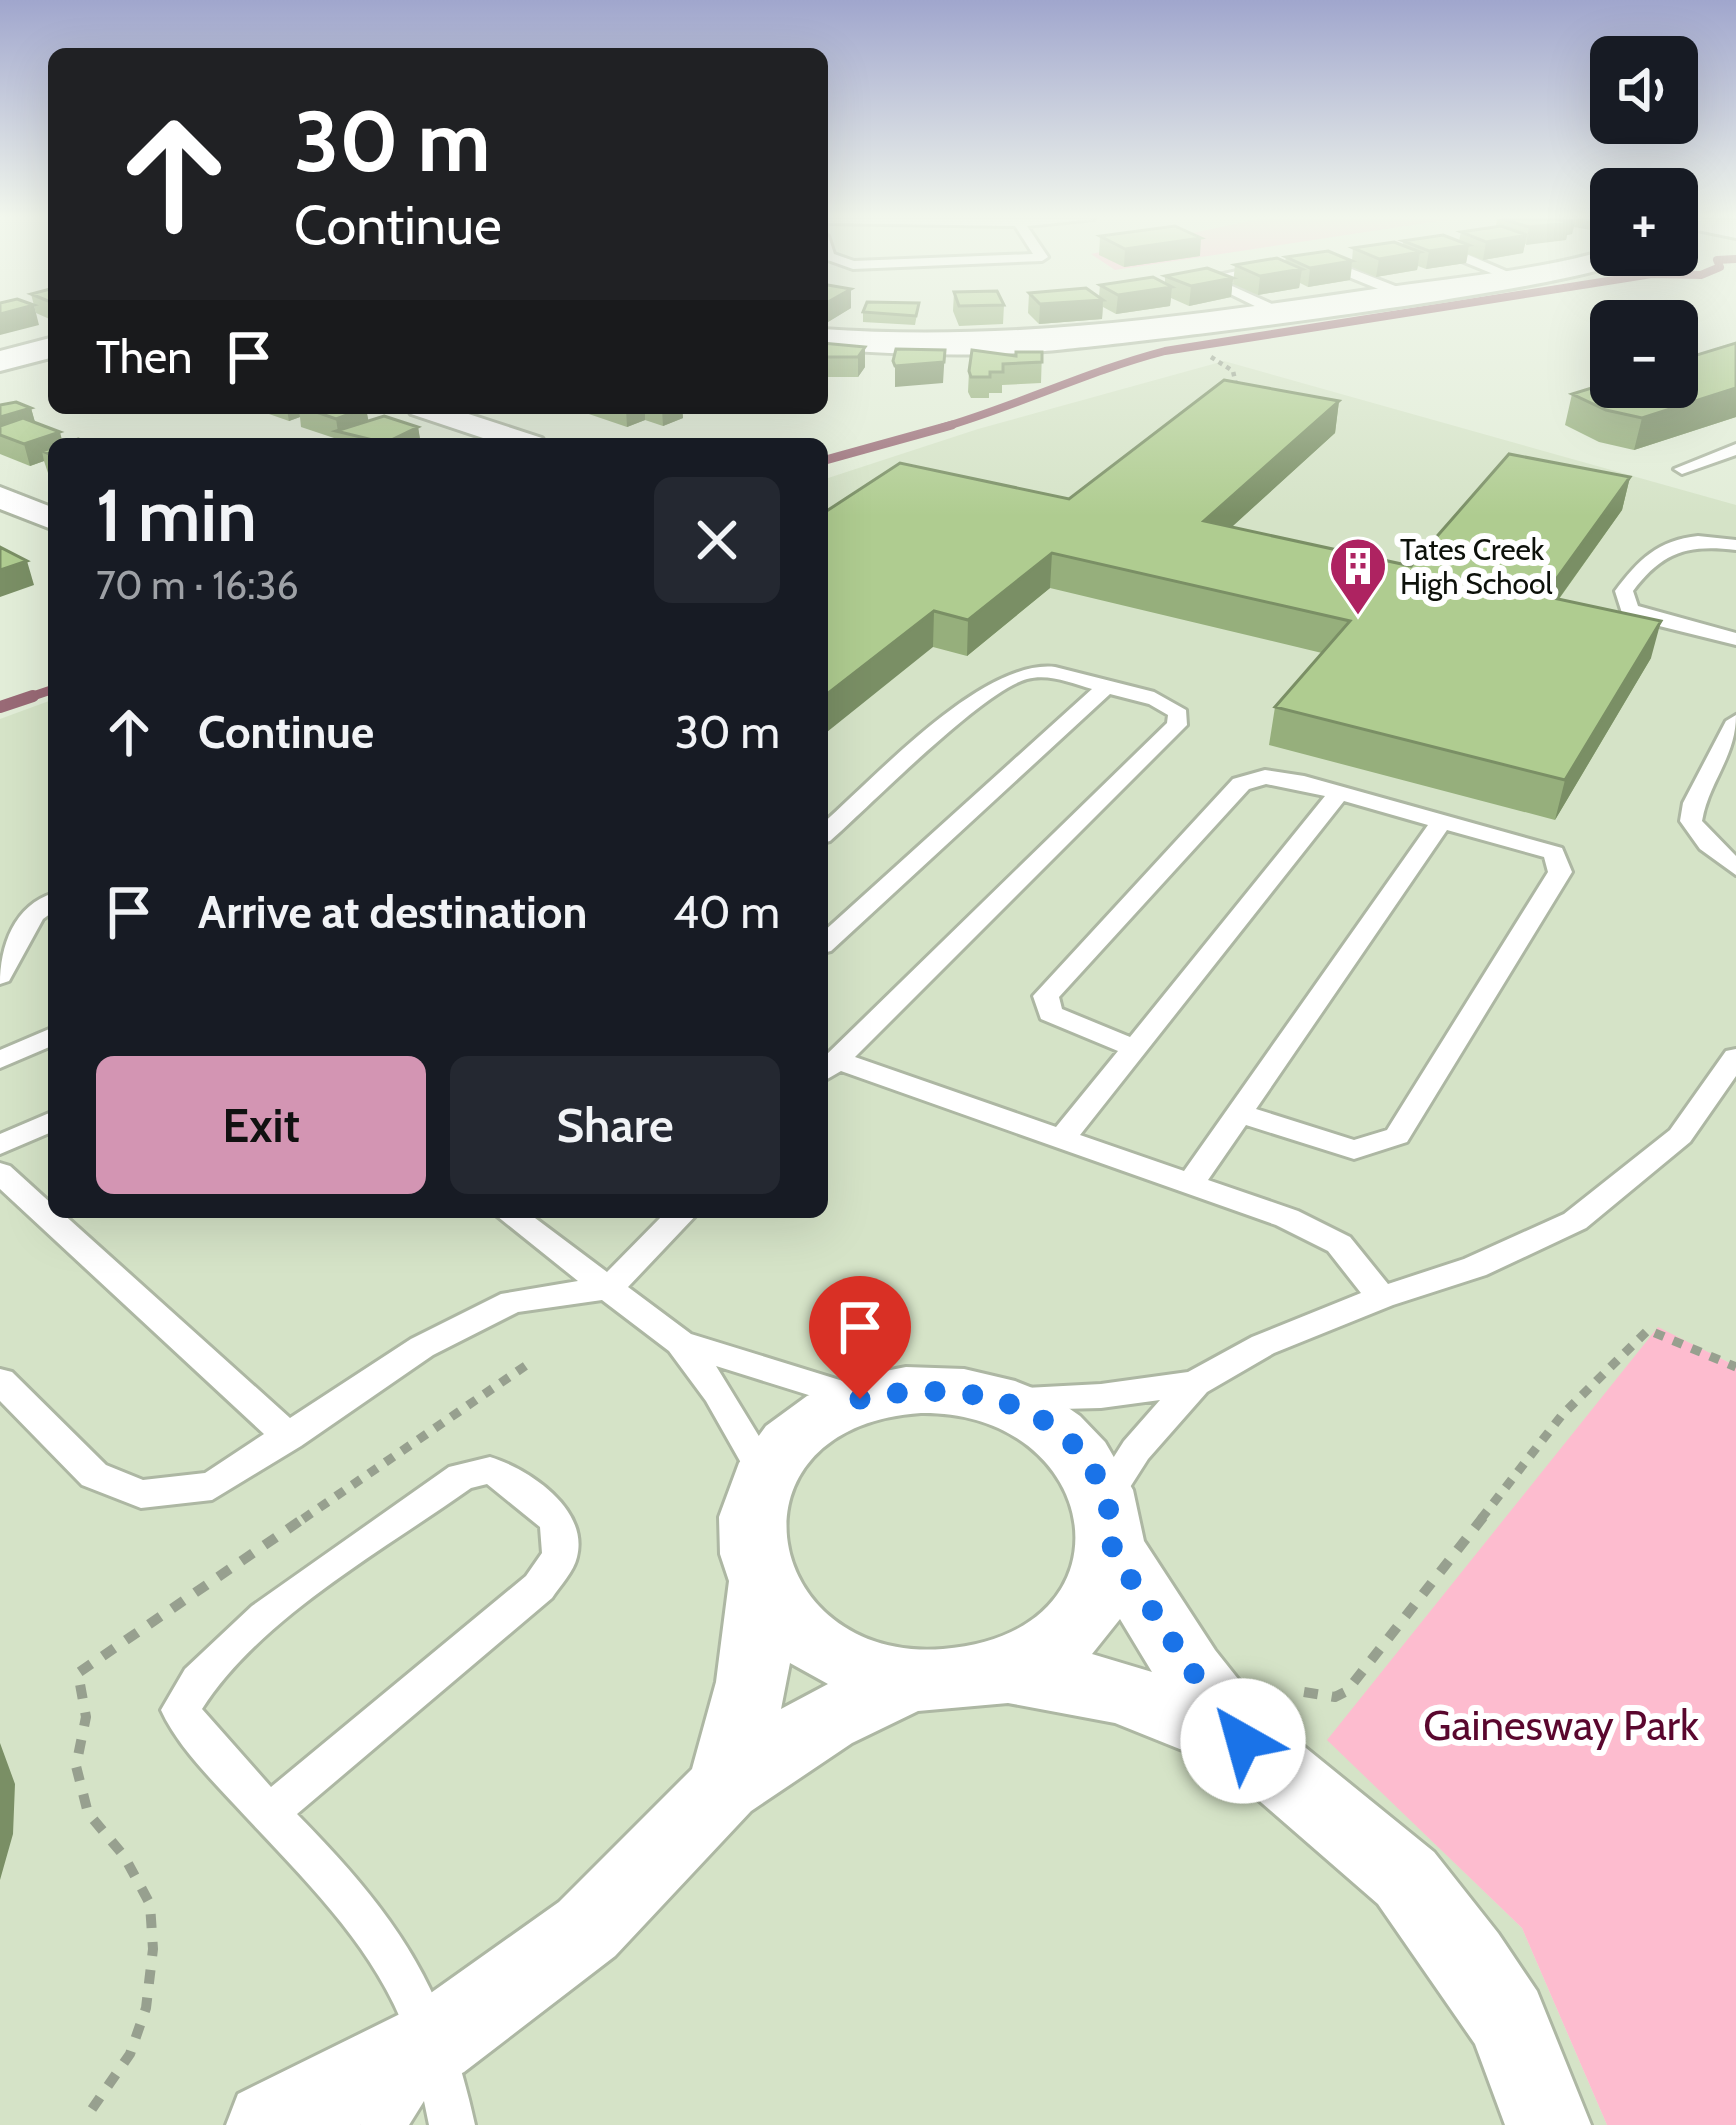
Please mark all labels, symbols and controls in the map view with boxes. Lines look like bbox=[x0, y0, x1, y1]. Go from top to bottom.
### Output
map controls bbox=[1590, 36, 1698, 408]
button: sound bbox=[1590, 36, 1698, 144]
text: 30 m bbox=[294, 90, 490, 192]
icon: ahead bbox=[96, 96, 252, 252]
button: + bbox=[1590, 168, 1698, 276]
text: Continue bbox=[294, 192, 502, 258]
button: − bbox=[1590, 300, 1698, 408]
icon: arrive bbox=[216, 324, 282, 390]
text: Then bbox=[96, 330, 192, 384]
text: 1 min bbox=[96, 472, 257, 559]
button: close bbox=[654, 477, 780, 603]
place label: Tates Creek High School bbox=[1400, 531, 1553, 602]
building icon: Tates Creek High School bbox=[1327, 535, 1389, 617]
text: 70 m · 16:36 bbox=[96, 561, 299, 609]
icon: ahead bbox=[96, 699, 162, 765]
text: Continue bbox=[198, 705, 374, 759]
text: 30 m bbox=[675, 705, 780, 759]
icon: arrive bbox=[96, 879, 162, 945]
text: Arrive at destination bbox=[198, 885, 587, 939]
text: 40 m bbox=[673, 885, 780, 939]
button: Exit bbox=[96, 1056, 426, 1194]
button: Share bbox=[450, 1056, 780, 1194]
pin bbox=[809, 1276, 911, 1399]
icon: arrive bbox=[827, 1294, 893, 1360]
position arrow bbox=[1180, 1678, 1306, 1804]
park label: Gainesway Park bbox=[1423, 1699, 1699, 1751]

